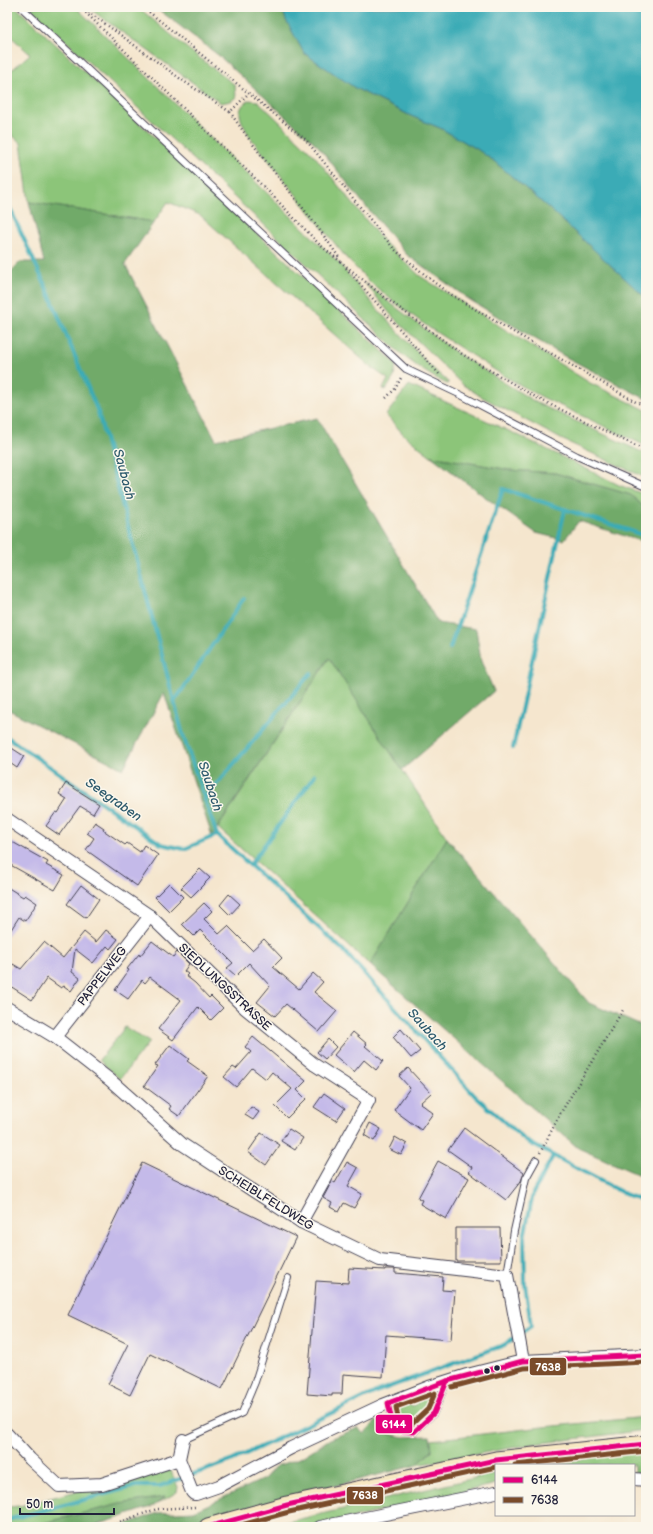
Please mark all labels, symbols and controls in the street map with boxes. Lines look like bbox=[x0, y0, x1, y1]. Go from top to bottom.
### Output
water label: Saubach bbox=[110, 447, 138, 501]
water label: Saubach bbox=[194, 759, 226, 813]
water label: Seegraben bbox=[82, 775, 145, 825]
street label: SIEDLUNGSSTRASSE bbox=[175, 941, 274, 1034]
street label: PAPPELWEG bbox=[75, 944, 130, 1009]
water label: Saubach bbox=[404, 1005, 450, 1054]
street label: SCHEIBLFELDWEG bbox=[215, 1163, 316, 1234]
line badge: 7638 bbox=[529, 1357, 567, 1376]
text: 7638 bbox=[535, 1361, 561, 1374]
unlabelled marker bbox=[492, 1363, 502, 1373]
unlabelled marker bbox=[482, 1366, 492, 1376]
line badge: 6144 bbox=[375, 1414, 413, 1434]
text: 6144 bbox=[382, 1418, 407, 1431]
legend bbox=[495, 1464, 635, 1516]
text: 6144 bbox=[531, 1473, 558, 1488]
line badge: 7638 bbox=[346, 1486, 384, 1505]
text: 7638 bbox=[352, 1489, 378, 1502]
scale bar bbox=[20, 1490, 114, 1516]
text: 7638 bbox=[531, 1493, 559, 1508]
text: 50 m bbox=[26, 1497, 53, 1512]

